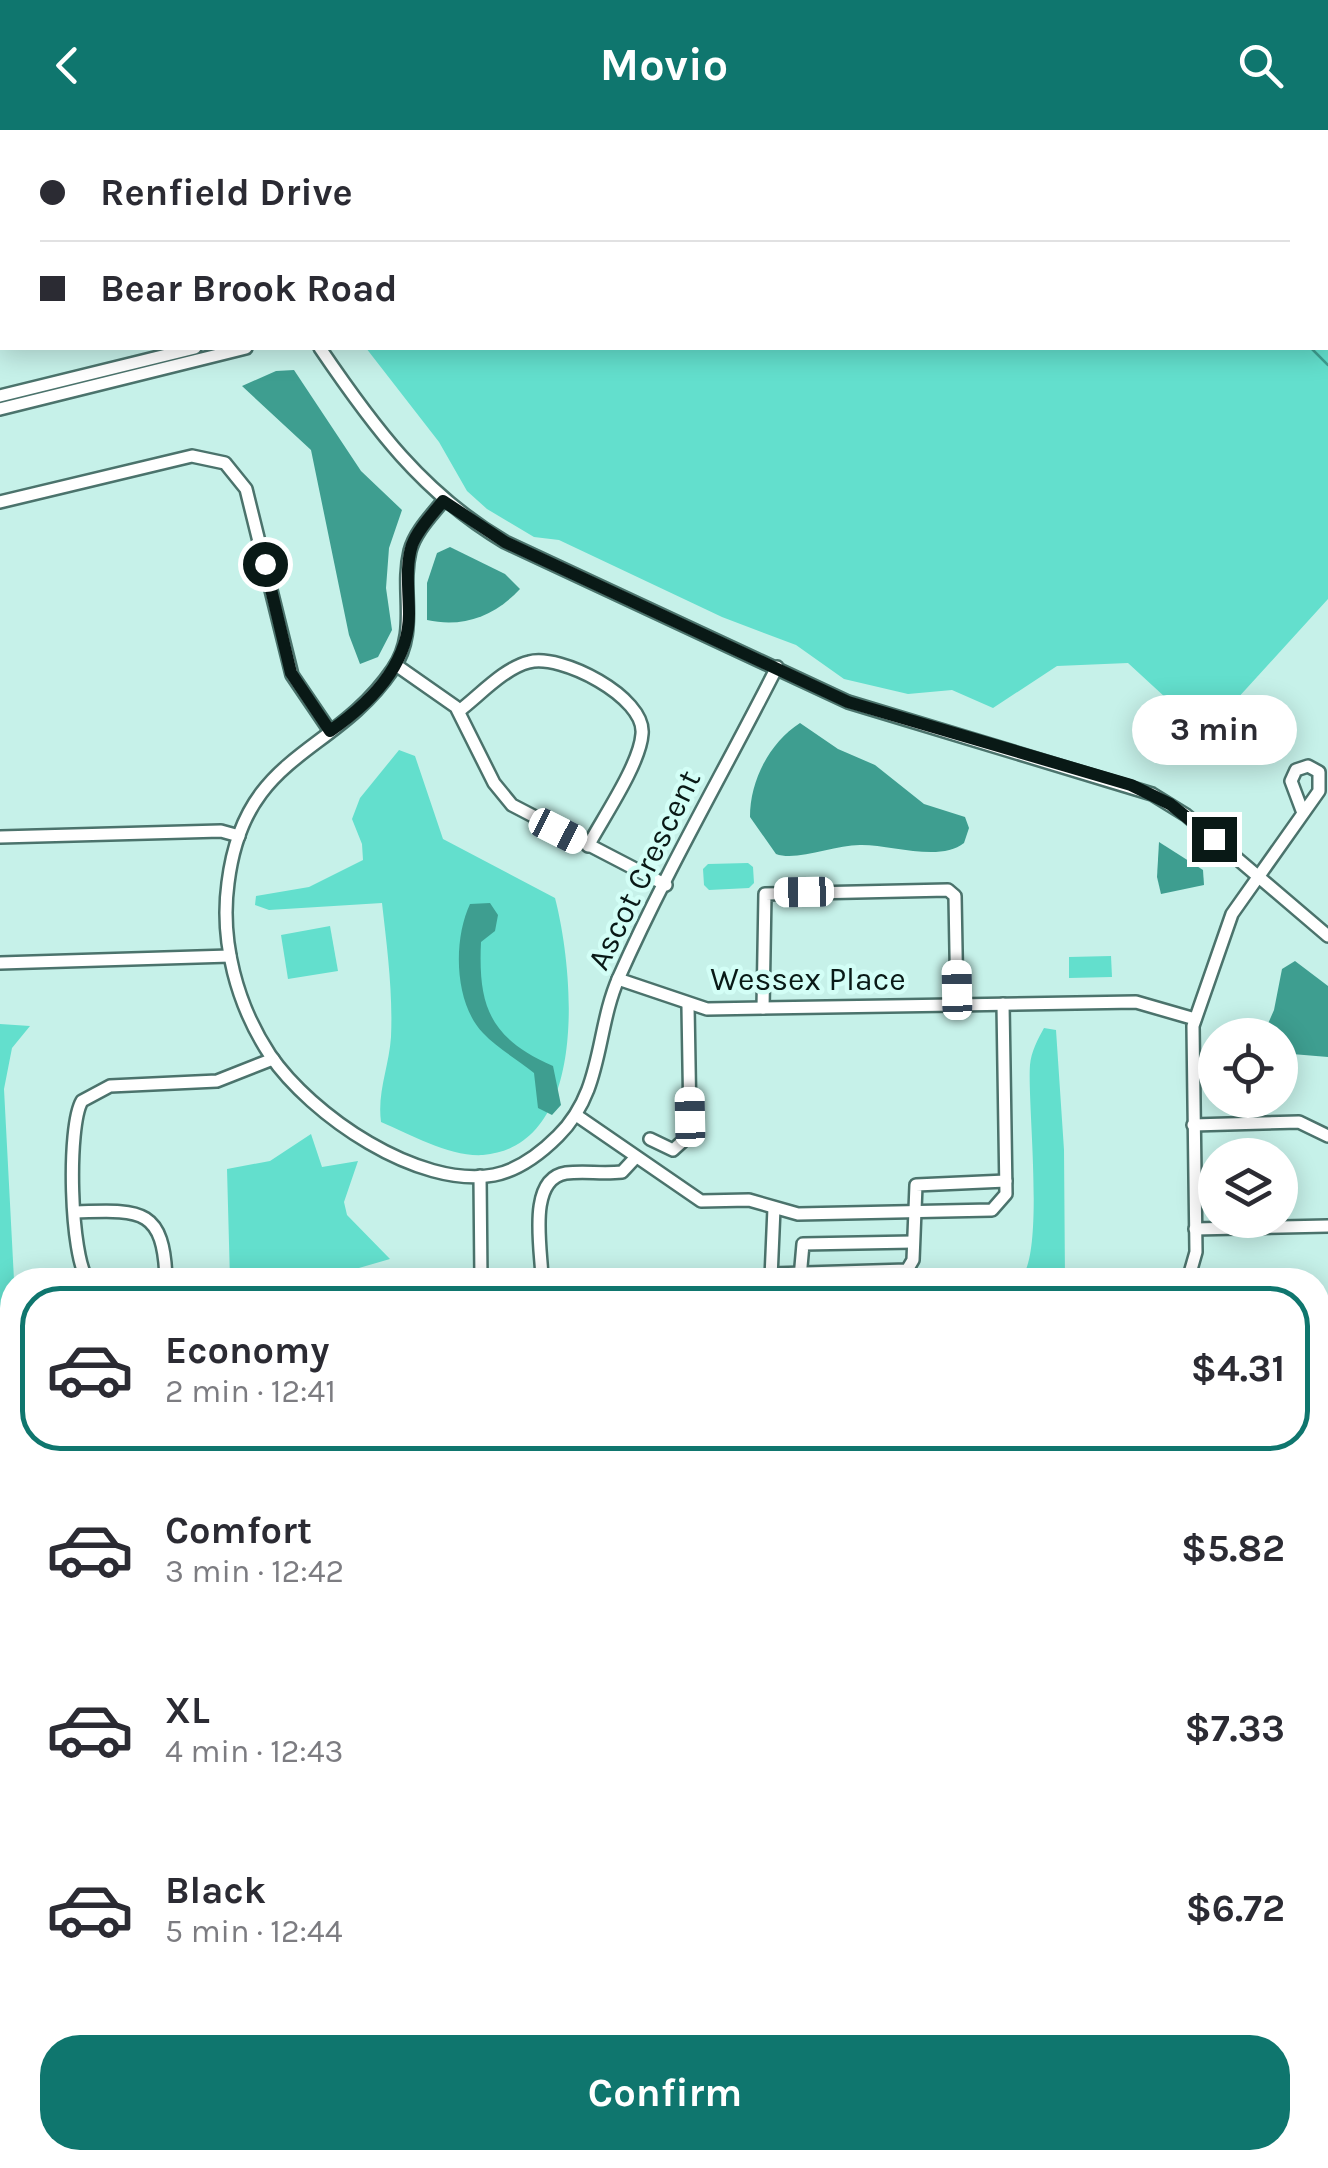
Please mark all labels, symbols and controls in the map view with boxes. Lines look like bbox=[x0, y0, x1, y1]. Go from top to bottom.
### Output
icon: back bbox=[40, 38, 95, 93]
icon: search bbox=[1233, 38, 1288, 93]
text: Movio bbox=[600, 39, 728, 91]
text: Renfield Drive bbox=[100, 170, 353, 215]
text: Bear Brook Road bbox=[100, 266, 398, 311]
route start bbox=[243, 542, 288, 587]
callout: 3 min bbox=[1132, 694, 1296, 764]
text: 3 min bbox=[1170, 711, 1259, 748]
street label: Ascot Crescent bbox=[580, 764, 708, 976]
car bbox=[524, 804, 592, 858]
route end bbox=[1192, 817, 1237, 862]
car bbox=[774, 876, 834, 908]
car bbox=[941, 960, 973, 1020]
street label: Wessex Place bbox=[710, 961, 906, 998]
map controls bbox=[1198, 1018, 1298, 1238]
button: locate bbox=[1198, 1018, 1298, 1118]
car bbox=[674, 1087, 706, 1147]
button: layers bbox=[1198, 1138, 1298, 1238]
icon: car bbox=[45, 1324, 135, 1414]
text: Economy bbox=[165, 1328, 329, 1373]
text: $4.31 bbox=[1191, 1346, 1285, 1391]
text: 2 min · 12:41 bbox=[165, 1373, 336, 1410]
icon: car bbox=[45, 1504, 135, 1594]
text: Comfort bbox=[165, 1508, 312, 1553]
text: $5.82 bbox=[1181, 1526, 1285, 1571]
text: 3 min · 12:42 bbox=[165, 1553, 344, 1590]
icon: car bbox=[45, 1684, 135, 1774]
text: XL bbox=[165, 1688, 210, 1733]
text: $7.33 bbox=[1184, 1706, 1285, 1751]
text: 4 min · 12:43 bbox=[165, 1733, 343, 1770]
icon: car bbox=[45, 1864, 135, 1954]
text: Black bbox=[165, 1868, 266, 1913]
text: $6.72 bbox=[1186, 1886, 1285, 1931]
text: 5 min · 12:44 bbox=[165, 1913, 343, 1950]
button: Confirm bbox=[40, 2035, 1290, 2150]

